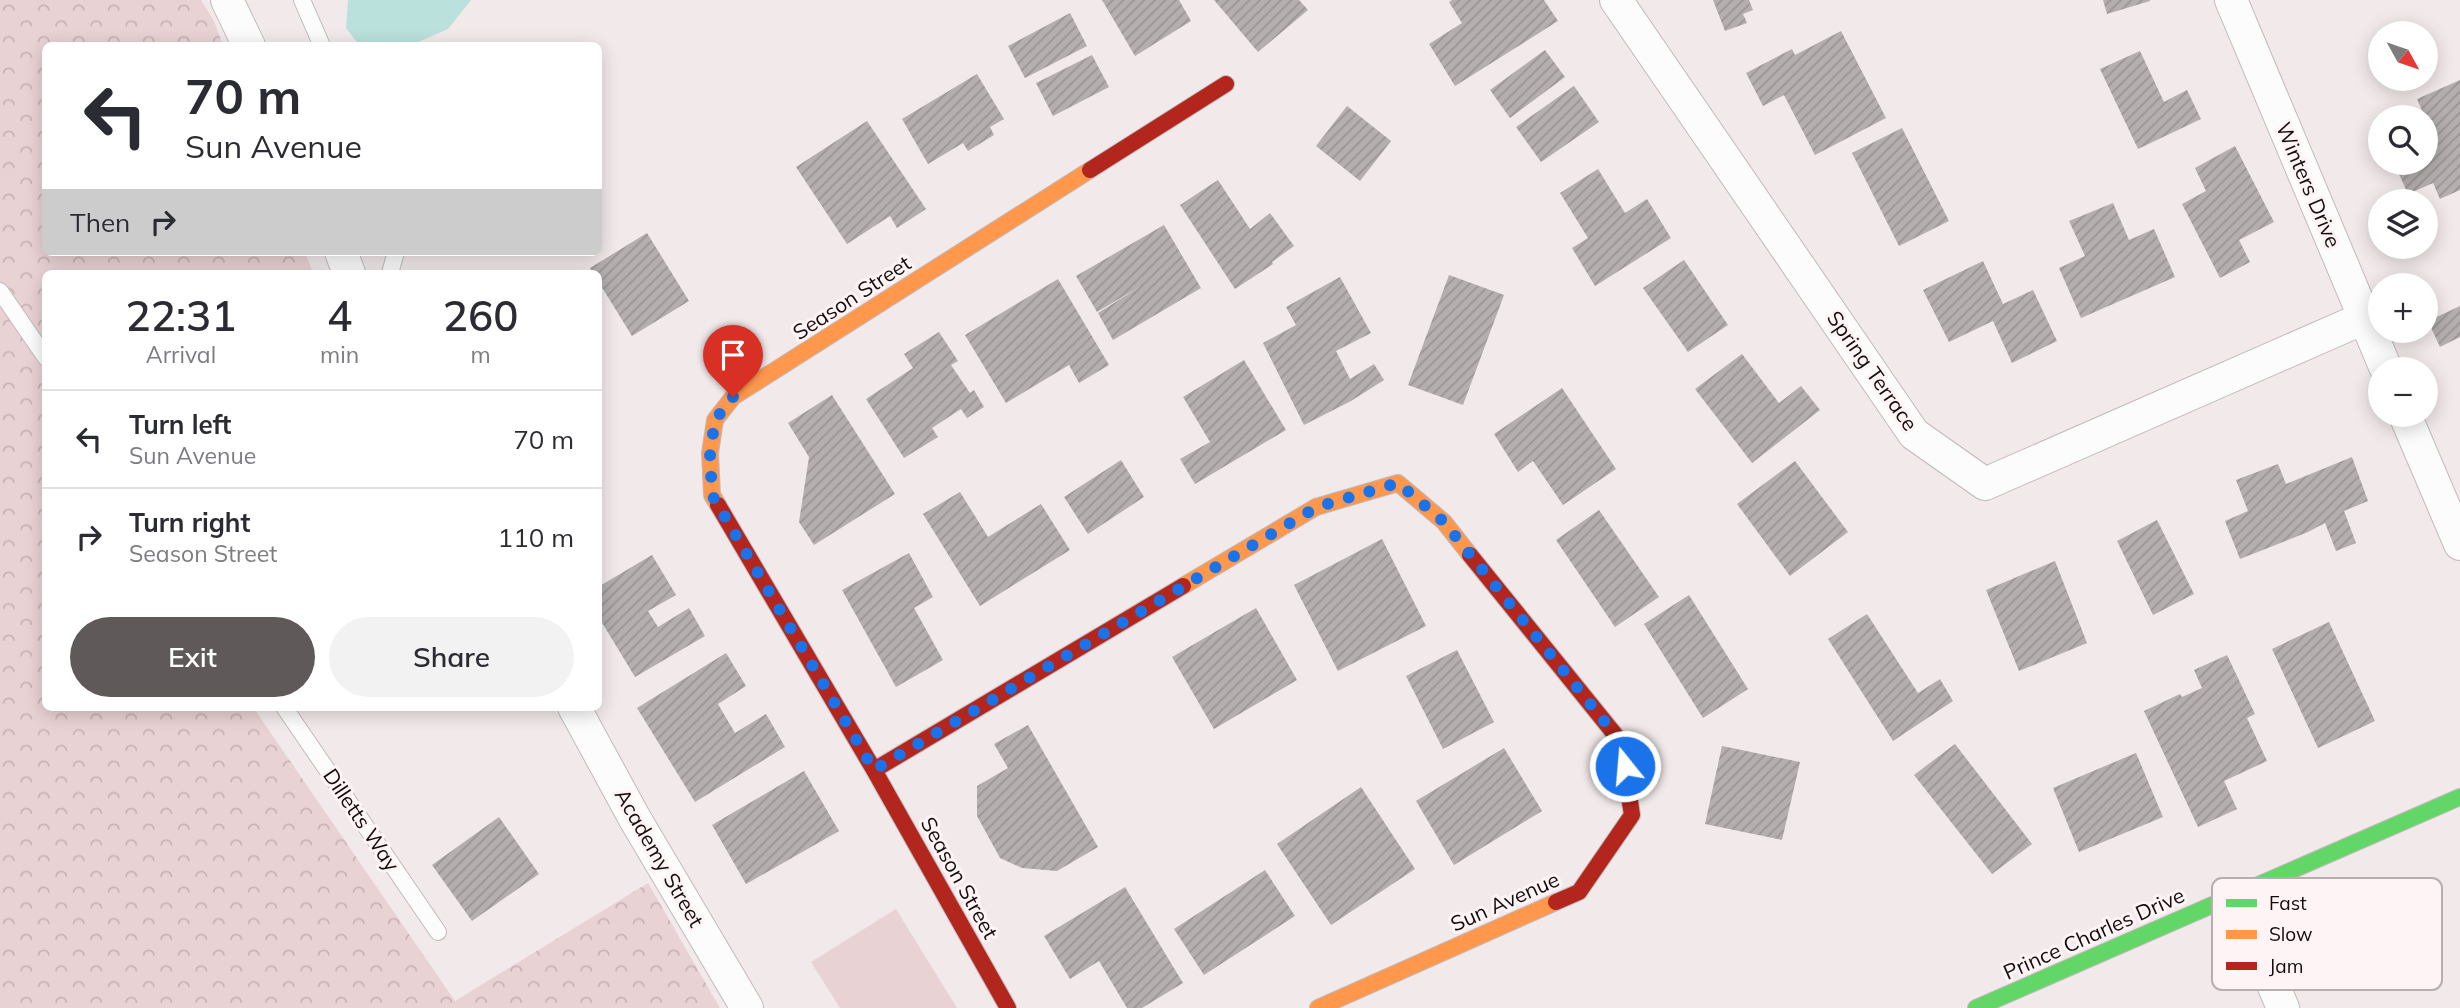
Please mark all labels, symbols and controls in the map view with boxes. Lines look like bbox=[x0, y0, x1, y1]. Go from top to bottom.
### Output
north arrow bbox=[2368, 21, 2438, 91]
map controls bbox=[2368, 21, 2438, 427]
text: 70 m bbox=[185, 65, 301, 126]
icon: left bbox=[70, 70, 161, 161]
button: search bbox=[2368, 105, 2438, 175]
street label: Winters Drive bbox=[2271, 118, 2347, 251]
text: Sun Avenue bbox=[185, 126, 362, 166]
button: layers bbox=[2368, 189, 2438, 259]
icon: right bbox=[144, 203, 182, 241]
text: Then bbox=[70, 206, 130, 239]
street label: Season Street bbox=[788, 249, 915, 345]
button: + bbox=[2368, 273, 2438, 343]
text: 22:31 bbox=[126, 289, 236, 342]
text: 4 bbox=[327, 289, 352, 342]
text: 260 bbox=[443, 289, 518, 342]
street label: Spring Terrace bbox=[1822, 305, 1924, 435]
pin bbox=[703, 325, 763, 397]
icon: arrive bbox=[714, 336, 752, 374]
text: Arrival bbox=[146, 340, 216, 369]
text: min bbox=[320, 340, 359, 369]
text: m bbox=[470, 340, 491, 369]
button: − bbox=[2368, 357, 2438, 427]
text: Turn left bbox=[129, 408, 231, 441]
icon: left bbox=[70, 420, 108, 458]
text: 70 m bbox=[513, 423, 574, 456]
text: Sun Avenue bbox=[129, 441, 256, 470]
text: Turn right bbox=[129, 506, 250, 539]
icon: right bbox=[70, 518, 108, 556]
text: 110 m bbox=[498, 521, 574, 554]
text: Season Street bbox=[129, 539, 277, 568]
button: Exit bbox=[70, 617, 315, 697]
button: Share bbox=[329, 617, 574, 697]
position arrow bbox=[1588, 729, 1662, 803]
street label: Dilletts Way bbox=[318, 763, 406, 876]
street label: Academy Street bbox=[610, 784, 710, 931]
street label: Season Street bbox=[916, 812, 1004, 943]
street label: Sun Avenue bbox=[1446, 866, 1563, 937]
legend bbox=[2212, 878, 2442, 990]
street label: Prince Charles Drive bbox=[1999, 881, 2188, 985]
text: Fast bbox=[2269, 891, 2307, 915]
text: Slow bbox=[2269, 922, 2313, 946]
text: Jam bbox=[2269, 954, 2303, 978]

